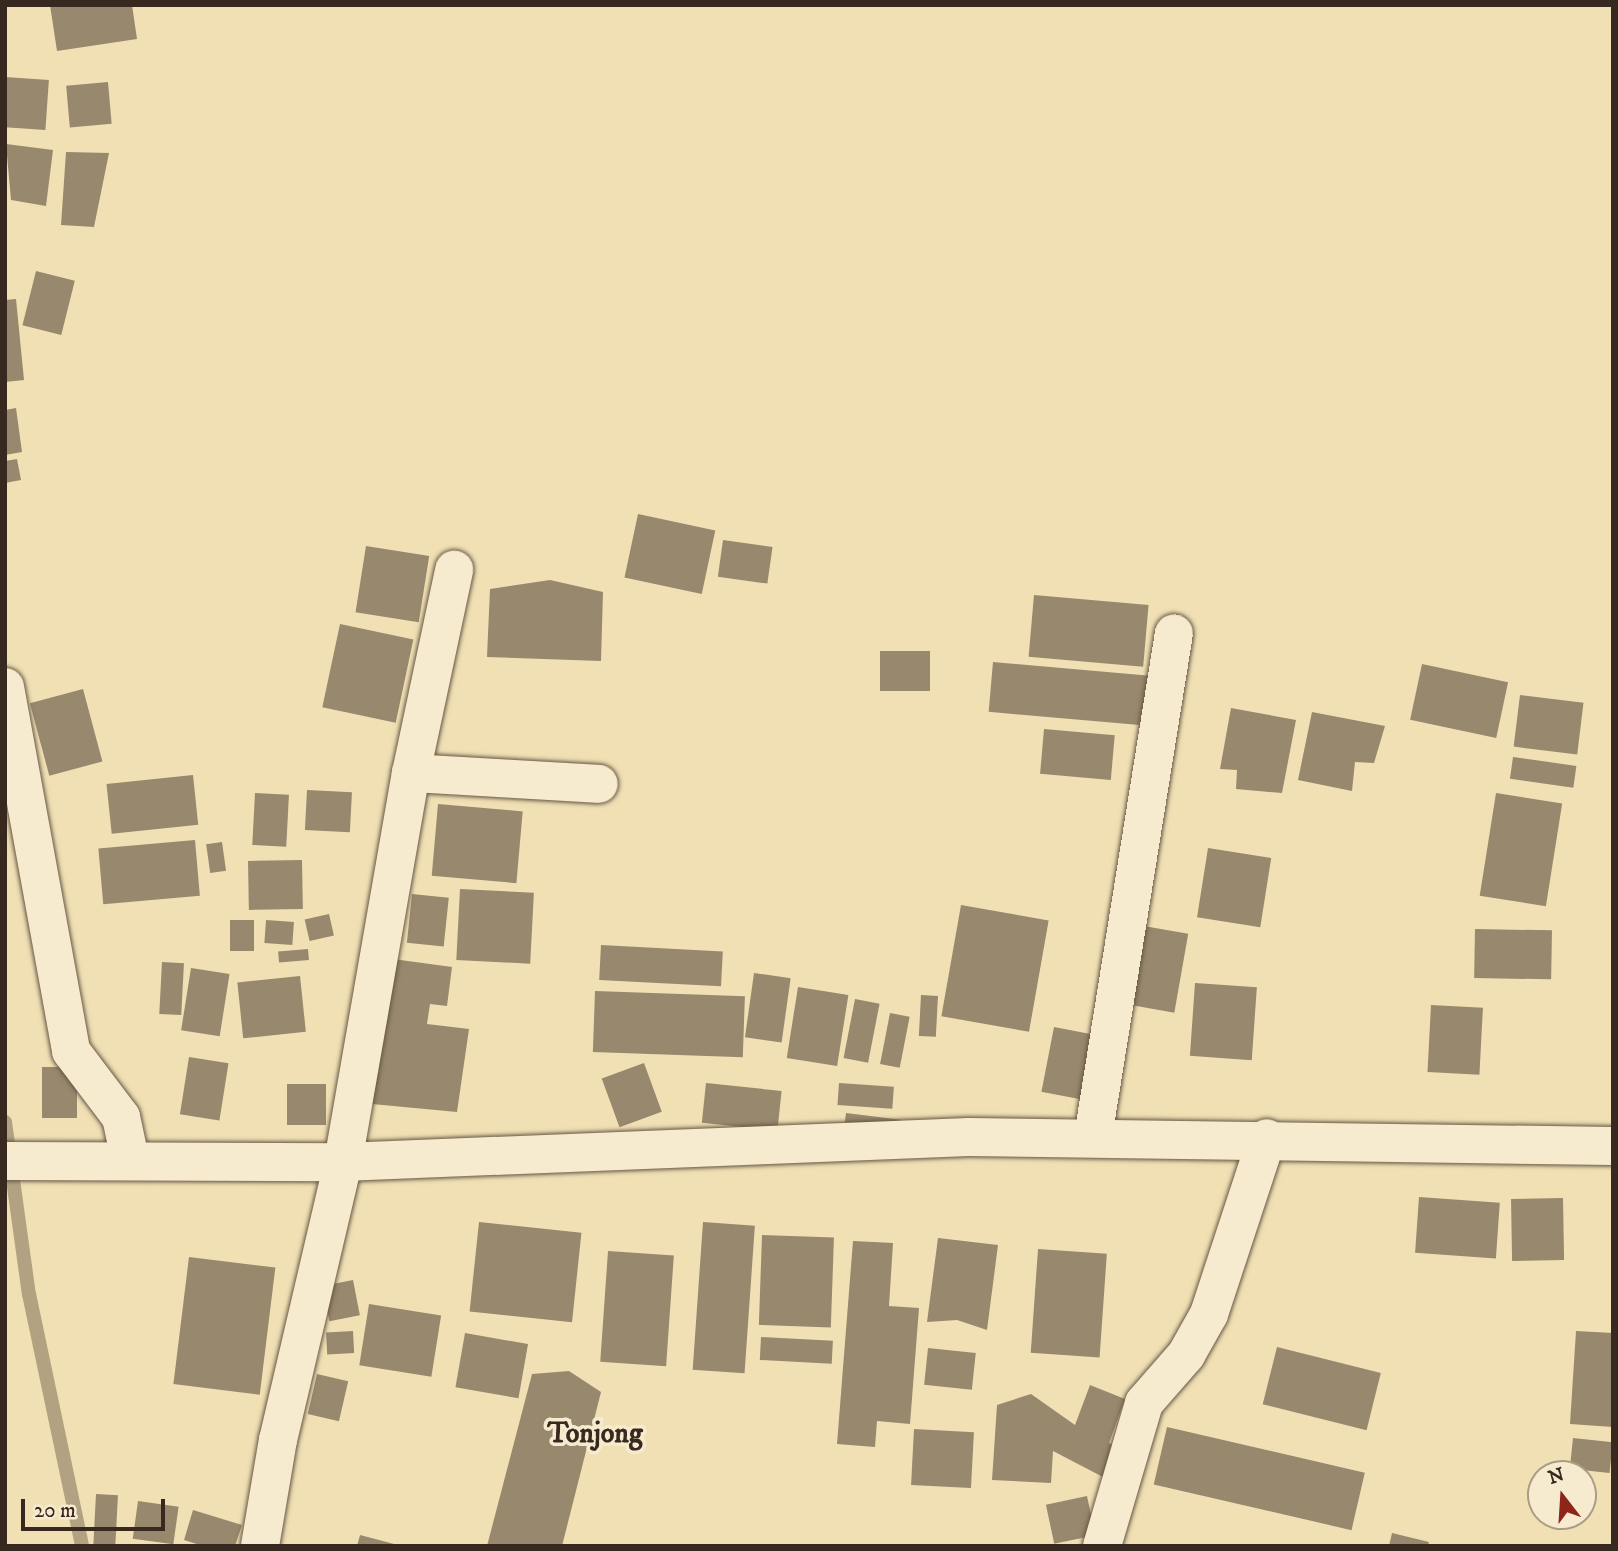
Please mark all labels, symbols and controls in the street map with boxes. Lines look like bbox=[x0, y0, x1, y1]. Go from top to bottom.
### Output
district label: Tonjong bbox=[547, 1417, 643, 1451]
north arrow bbox=[1527, 1460, 1597, 1530]
text: N bbox=[1545, 1463, 1567, 1490]
scale bar bbox=[24, 1484, 168, 1528]
text: 20 m bbox=[34, 1498, 76, 1524]

